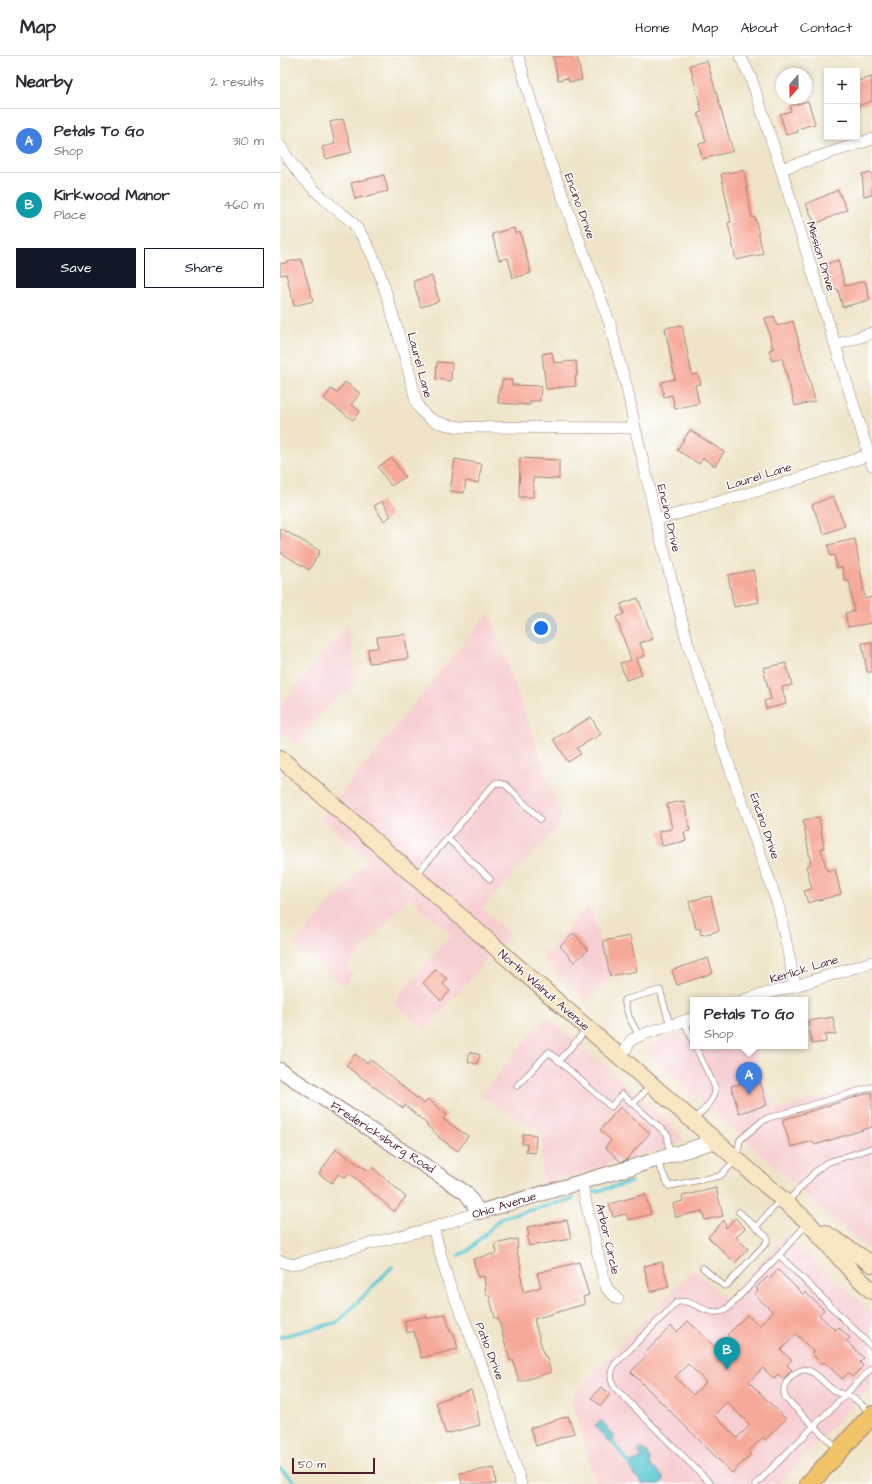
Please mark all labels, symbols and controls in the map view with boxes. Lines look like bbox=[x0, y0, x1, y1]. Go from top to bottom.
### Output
text: Map bbox=[20, 14, 56, 41]
text: Home bbox=[635, 18, 670, 38]
text: Map bbox=[692, 18, 718, 38]
text: About bbox=[740, 18, 778, 38]
text: Contact bbox=[800, 18, 852, 38]
north arrow bbox=[776, 68, 812, 104]
map controls bbox=[824, 68, 860, 140]
button: + bbox=[824, 68, 860, 104]
text: Nearby bbox=[16, 70, 73, 94]
text: 2 results bbox=[210, 73, 264, 91]
button: − bbox=[824, 104, 860, 140]
text: Petals To Go bbox=[54, 121, 144, 142]
text: A bbox=[25, 132, 33, 150]
text: 310 m bbox=[232, 132, 264, 150]
text: Shop bbox=[54, 142, 83, 160]
street label: Encino Drive bbox=[560, 171, 599, 242]
text: Kirkwood Manor bbox=[54, 185, 170, 206]
text: B bbox=[24, 196, 34, 214]
text: 460 m bbox=[223, 196, 264, 214]
text: Place bbox=[54, 206, 86, 224]
street label: Mission Drive bbox=[802, 219, 839, 294]
button: Save bbox=[16, 248, 136, 288]
button: Share bbox=[144, 248, 264, 288]
street label: Laurel Lane bbox=[403, 330, 437, 400]
street label: Laurel Lane bbox=[725, 458, 794, 494]
street label: Encino Drive bbox=[652, 483, 685, 554]
your location bbox=[531, 618, 551, 638]
street label: Encino Drive bbox=[745, 791, 784, 862]
street label: North Walnut Avenue bbox=[494, 946, 594, 1035]
street label: Kerlick Lane bbox=[768, 951, 841, 988]
popup bbox=[690, 997, 808, 1049]
text: Petals To Go bbox=[704, 1004, 794, 1025]
text: Shop bbox=[704, 1025, 733, 1043]
pin: A bbox=[736, 1062, 762, 1095]
street label: Fredericksburg Road bbox=[327, 1097, 438, 1178]
street label: Ohio Avenue bbox=[470, 1188, 539, 1223]
street label: Arbor Circle bbox=[591, 1202, 624, 1277]
street label: Patio Drive bbox=[471, 1320, 509, 1383]
pin: B bbox=[714, 1337, 740, 1370]
scale bar bbox=[292, 1456, 375, 1475]
text: 50 m bbox=[298, 1457, 326, 1472]

